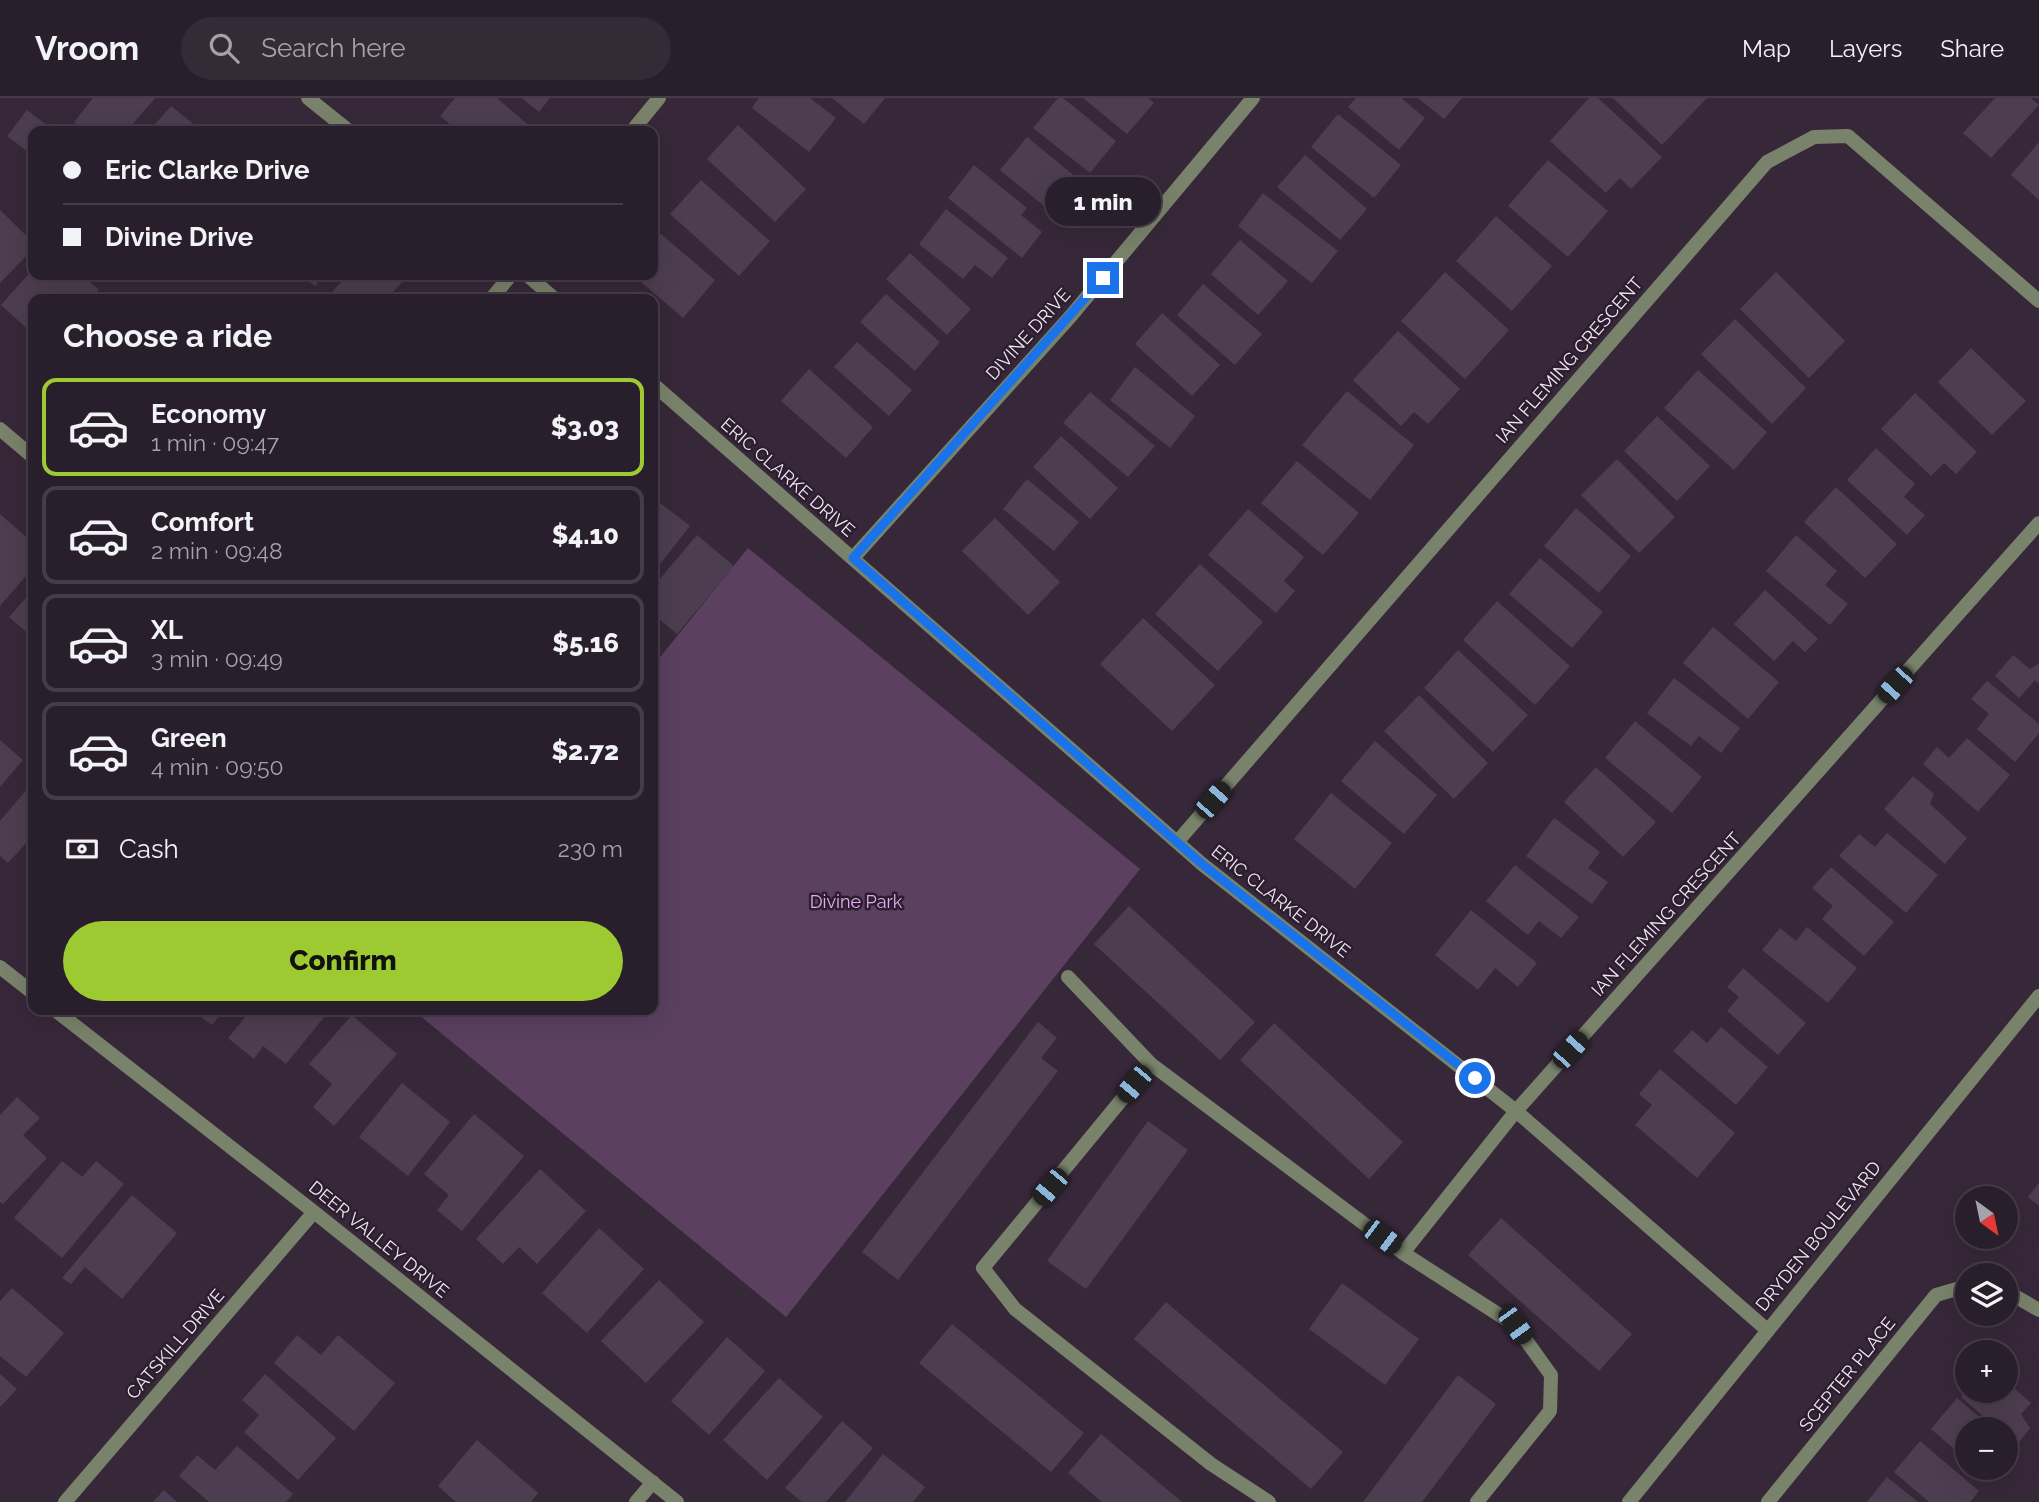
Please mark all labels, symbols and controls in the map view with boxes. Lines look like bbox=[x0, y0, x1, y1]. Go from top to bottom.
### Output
search box bbox=[181, 17, 671, 80]
text: Vroom bbox=[35, 29, 139, 68]
icon: search bbox=[205, 29, 243, 67]
text: Search here bbox=[261, 33, 406, 63]
text: Map bbox=[1742, 34, 1791, 63]
text: Layers bbox=[1829, 34, 1902, 63]
text: Share bbox=[1940, 34, 2004, 63]
text: Eric Clarke Drive bbox=[105, 155, 310, 185]
callout: 1 min bbox=[1045, 176, 1161, 226]
text: 1 min bbox=[1073, 188, 1133, 215]
text: Divine Drive bbox=[105, 222, 253, 252]
route end bbox=[1087, 262, 1119, 294]
street label: IAN FLEMING CRESCENT bbox=[1491, 273, 1647, 447]
street label: DIVINE DRIVE bbox=[981, 284, 1075, 384]
text: Choose a ride bbox=[63, 317, 272, 354]
icon: car bbox=[67, 396, 130, 459]
text: Economy bbox=[151, 399, 266, 429]
text: $3.03 bbox=[551, 412, 619, 442]
street label: ERIC CLARKE DRIVE bbox=[717, 413, 859, 541]
text: 1 min · 09:47 bbox=[151, 429, 279, 456]
icon: car bbox=[67, 504, 130, 567]
text: Comfort bbox=[151, 507, 254, 537]
text: $4.10 bbox=[552, 520, 619, 550]
text: 2 min · 09:48 bbox=[151, 537, 283, 564]
icon: car bbox=[67, 612, 130, 675]
text: XL bbox=[151, 615, 183, 645]
text: $5.16 bbox=[552, 628, 619, 658]
text: 3 min · 09:49 bbox=[151, 645, 283, 672]
car bbox=[1874, 662, 1917, 708]
icon: car bbox=[67, 720, 130, 783]
text: Green bbox=[151, 723, 227, 753]
text: $2.72 bbox=[551, 736, 619, 766]
text: 4 min · 09:50 bbox=[151, 753, 284, 780]
car bbox=[1192, 777, 1235, 823]
street label: IAN FLEMING CRESCENT bbox=[1587, 828, 1745, 1000]
icon: cash bbox=[63, 830, 101, 868]
text: Cash bbox=[119, 834, 179, 864]
text: 230 m bbox=[558, 835, 623, 862]
street label: ERIC CLARKE DRIVE bbox=[1207, 840, 1355, 962]
park label: Divine Park bbox=[810, 891, 903, 912]
button: Confirm bbox=[63, 921, 623, 1001]
car bbox=[1549, 1027, 1592, 1073]
car bbox=[1113, 1061, 1156, 1107]
route start bbox=[1459, 1062, 1491, 1094]
street label: DRYDEN BOULEVARD bbox=[1751, 1157, 1885, 1315]
car bbox=[1029, 1164, 1072, 1210]
street label: DEER VALLEY DRIVE bbox=[305, 1176, 453, 1302]
north arrow bbox=[1955, 1186, 2018, 1250]
map controls bbox=[1955, 1186, 2018, 1480]
car bbox=[1359, 1216, 1406, 1258]
button: layers bbox=[1955, 1263, 2018, 1326]
street label: CATSKILL DRIVE bbox=[122, 1285, 228, 1403]
car bbox=[1495, 1302, 1536, 1348]
street label: SCEPTER PLACE bbox=[1795, 1313, 1899, 1435]
button: + bbox=[1955, 1340, 2018, 1403]
button: − bbox=[1955, 1417, 2018, 1480]

